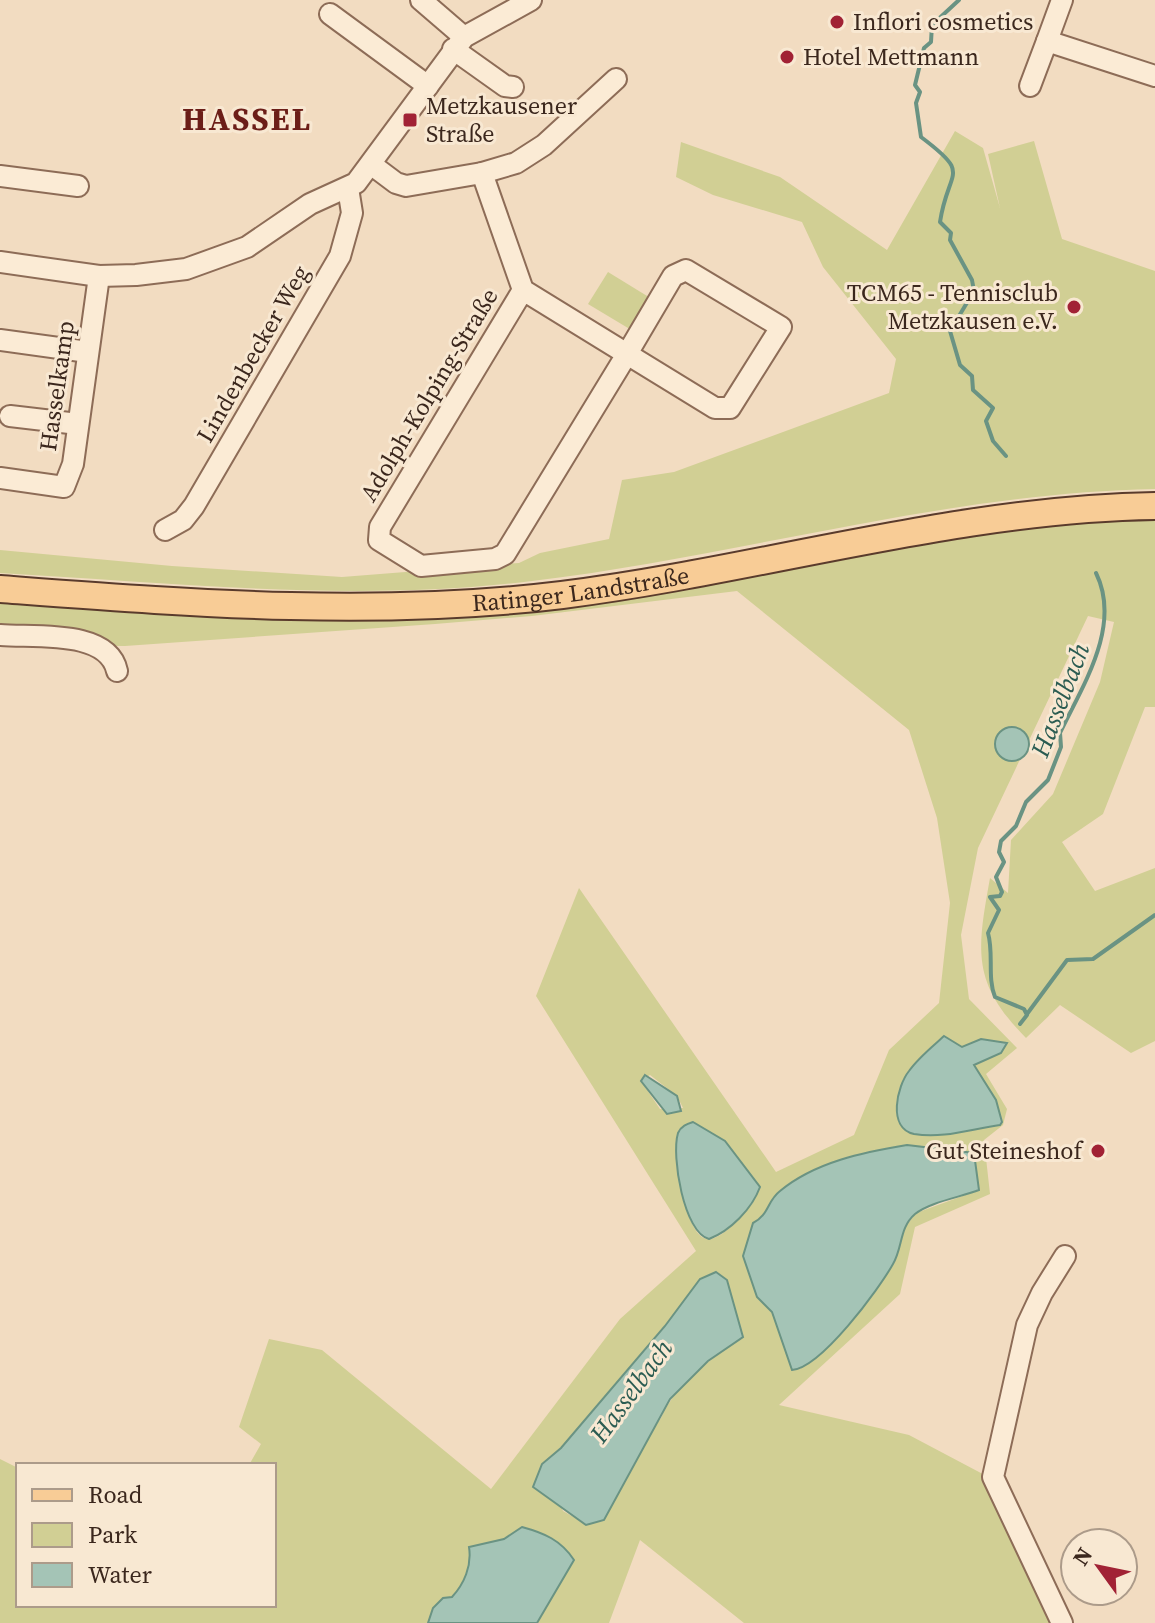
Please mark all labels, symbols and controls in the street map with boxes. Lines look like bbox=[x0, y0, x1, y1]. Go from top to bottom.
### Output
place label: Inflori cosmetics bbox=[853, 5, 1033, 38]
marker: Inflori cosmetics bbox=[828, 13, 846, 31]
place label: Hotel Mettmann bbox=[803, 40, 979, 73]
marker: Hotel Mettmann bbox=[778, 48, 796, 66]
place label: Metzkausener Straße bbox=[426, 89, 577, 150]
district label: HASSEL bbox=[182, 97, 312, 141]
marker: Metzkausener Straße bbox=[401, 111, 419, 129]
street label: Lindenbecker Weg bbox=[188, 259, 317, 449]
place label: TCM65 - Tennisclub Metzkausen e.V. bbox=[847, 276, 1058, 337]
street label: Adolph-Kolping-Straße bbox=[352, 282, 505, 508]
marker: TCM65 - Tennisclub Metzkausen e.V. bbox=[1065, 298, 1083, 316]
street label: Hasselkamp bbox=[31, 319, 82, 453]
street label: Ratinger Landstraße bbox=[471, 558, 692, 619]
water label: Hasselbach bbox=[1021, 638, 1098, 763]
place label: Gut Steineshof bbox=[926, 1134, 1084, 1167]
marker: Gut Steineshof bbox=[1089, 1142, 1107, 1160]
water label: Hasselbach bbox=[581, 1332, 681, 1451]
legend bbox=[16, 1463, 276, 1607]
text: Road bbox=[88, 1478, 143, 1511]
text: Park bbox=[88, 1518, 138, 1551]
north arrow bbox=[1059, 1527, 1139, 1607]
text: N bbox=[1065, 1541, 1099, 1571]
text: Water bbox=[88, 1558, 152, 1591]

